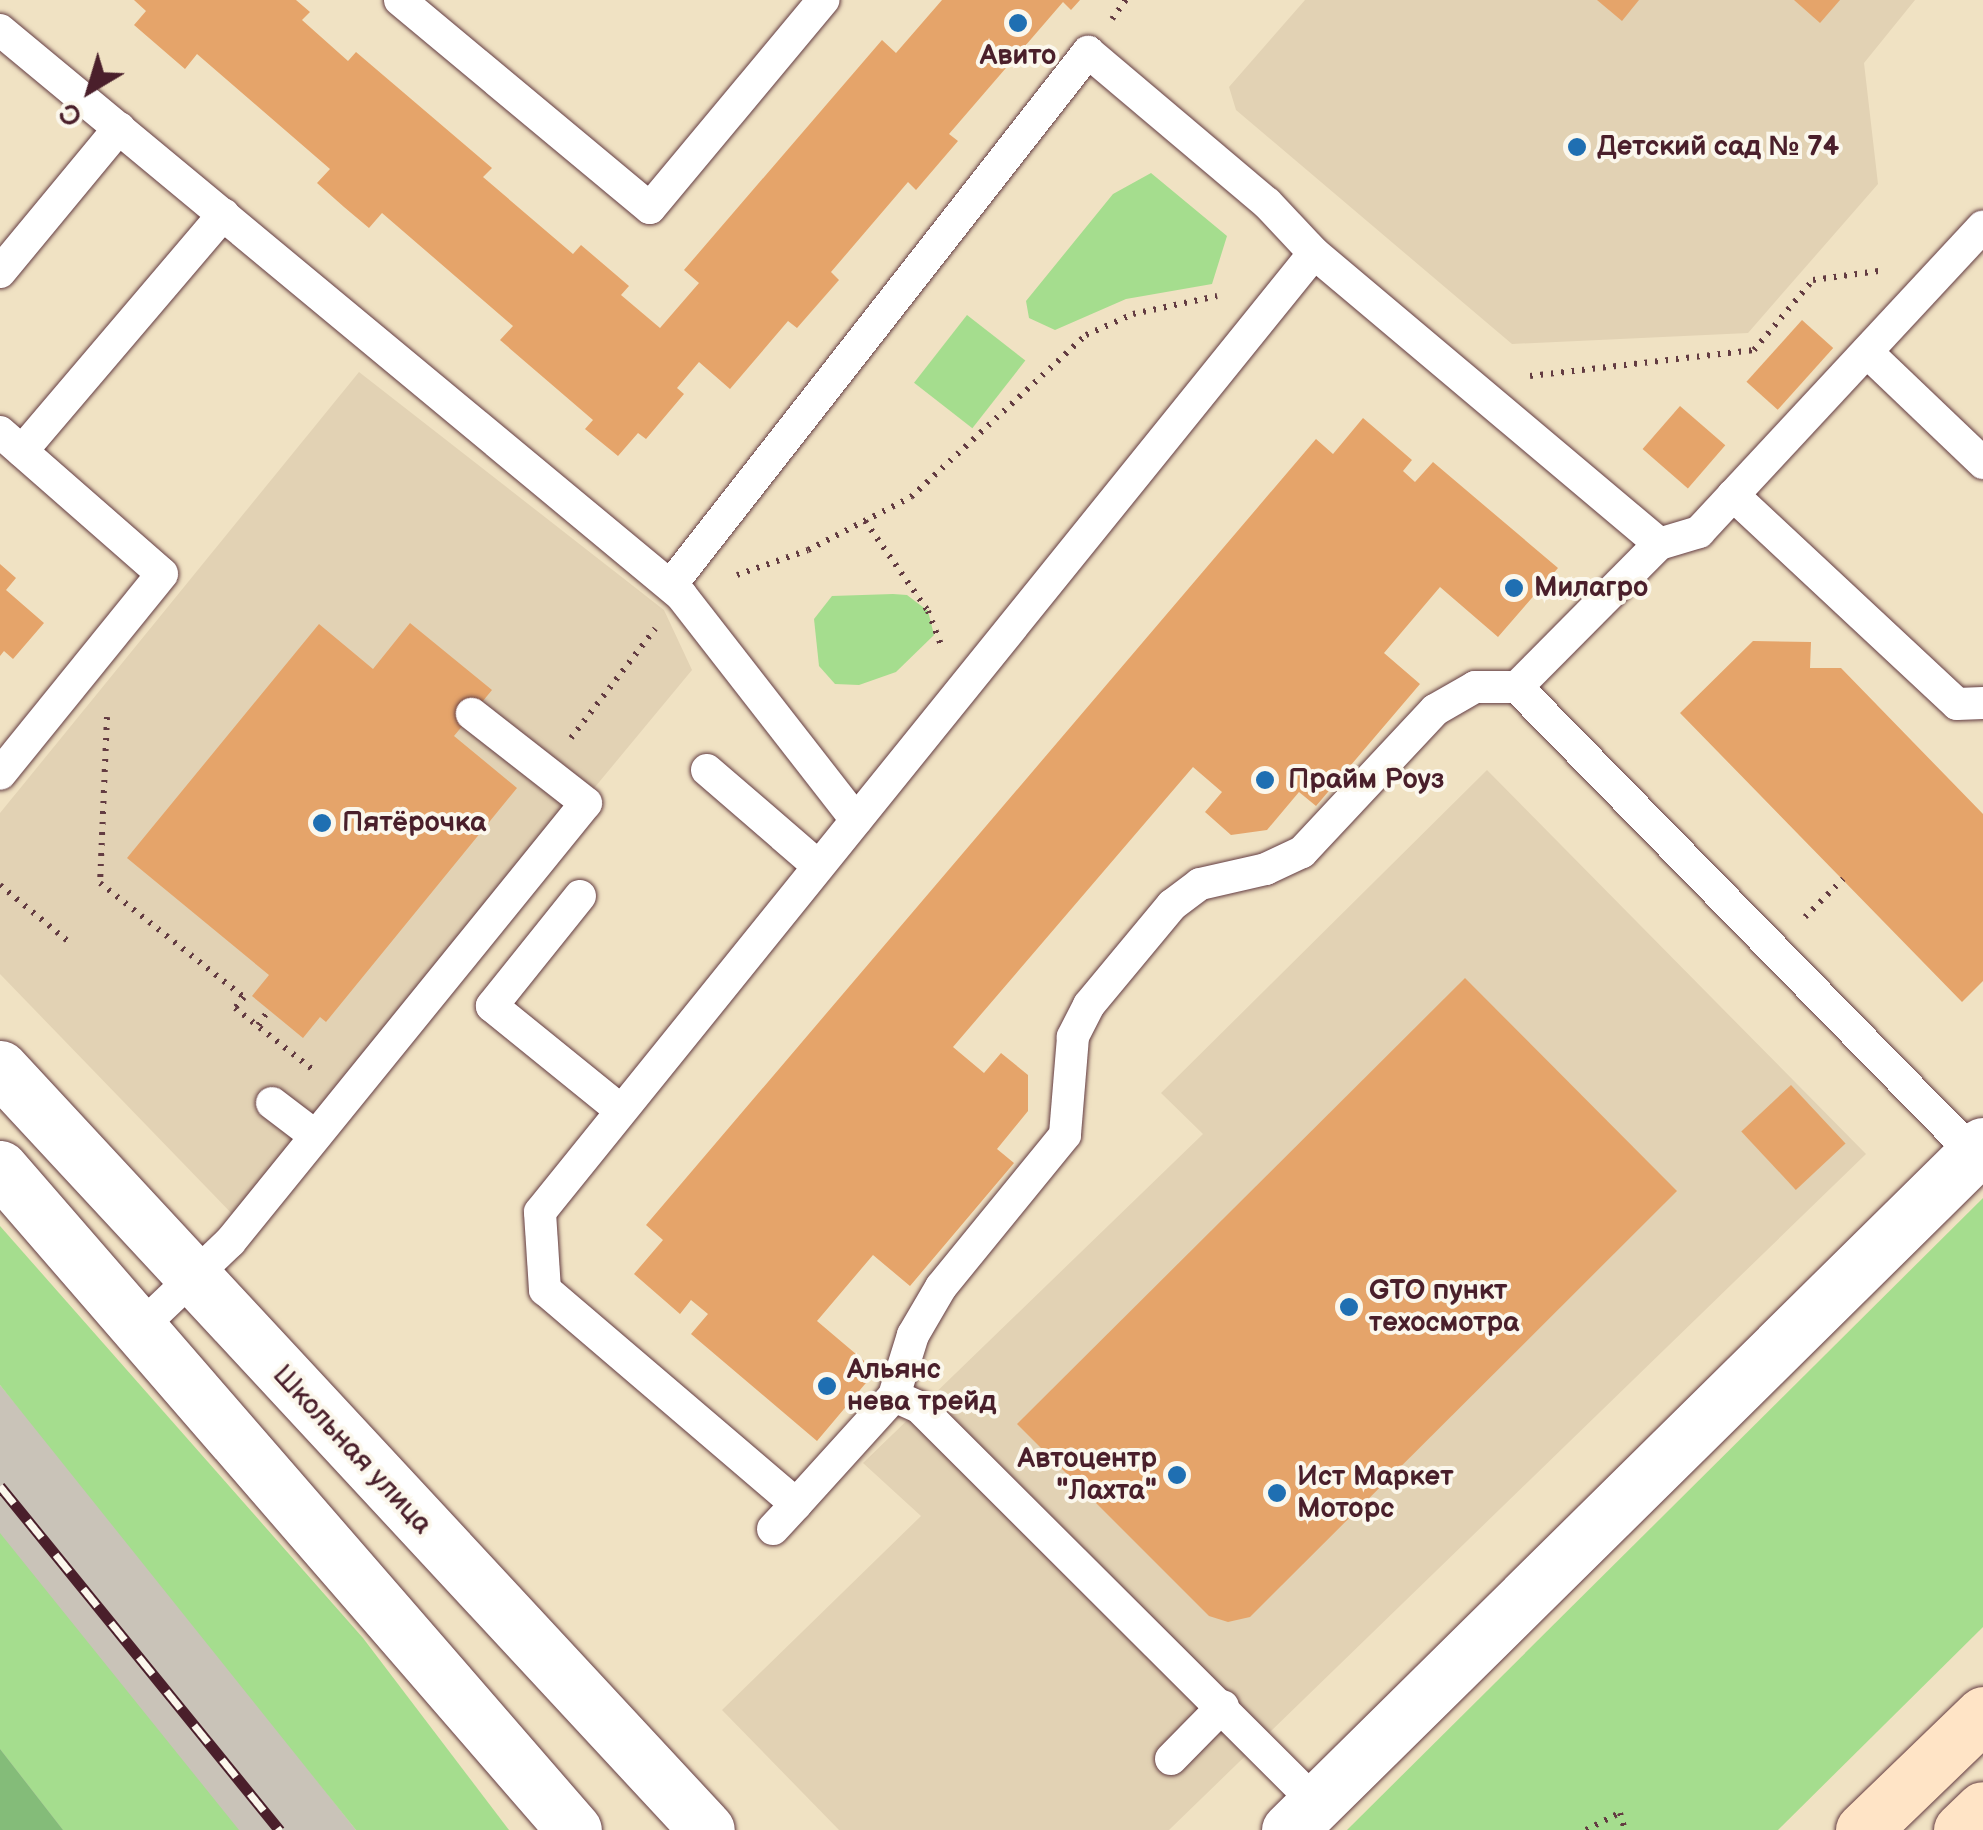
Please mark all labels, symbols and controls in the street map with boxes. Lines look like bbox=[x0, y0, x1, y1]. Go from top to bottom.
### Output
marker: Авито bbox=[1007, 12, 1029, 34]
place label: Авито bbox=[980, 39, 1056, 73]
north arrow bbox=[40, 40, 140, 140]
text: С bbox=[53, 95, 89, 133]
place label: Детский сад № 74 bbox=[1597, 130, 1839, 164]
marker: Детский сад № 74 bbox=[1566, 136, 1588, 158]
place label: Милагро bbox=[1534, 571, 1648, 605]
marker: Милагро bbox=[1503, 577, 1525, 599]
place label: Прайм Роуз bbox=[1288, 763, 1444, 797]
marker: Прайм Роуз bbox=[1252, 767, 1278, 793]
place label: Пятёрочка bbox=[342, 806, 486, 840]
marker: Пятёрочка bbox=[311, 812, 333, 834]
place label: GTO пункт техосмотра bbox=[1369, 1274, 1519, 1340]
marker: GTO пункт техосмотра bbox=[1338, 1296, 1360, 1318]
place label: Альянс нева трейд bbox=[847, 1353, 996, 1419]
street label: Школьная улица bbox=[265, 1359, 439, 1541]
marker: Альянс нева трейд bbox=[816, 1375, 838, 1397]
place label: Автоцентр "Лахта" bbox=[1018, 1442, 1157, 1508]
place label: Ист Маркет Моторс bbox=[1297, 1460, 1453, 1526]
marker: Автоцентр "Лахта" bbox=[1166, 1464, 1188, 1486]
marker: Ист Маркет Моторс bbox=[1266, 1482, 1288, 1504]

